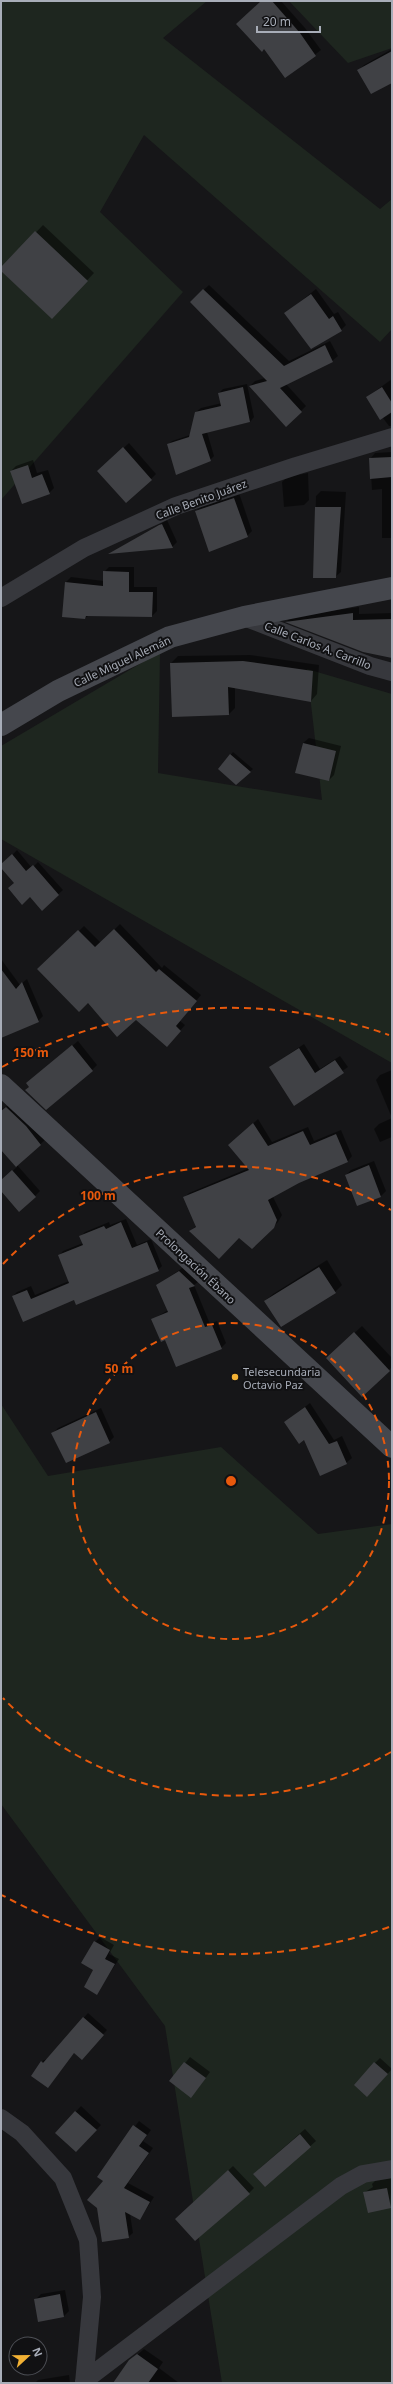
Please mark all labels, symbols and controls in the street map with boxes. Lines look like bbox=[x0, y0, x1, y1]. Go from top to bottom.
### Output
scale bar bbox=[257, 8, 320, 34]
text: 20 m bbox=[263, 13, 291, 30]
street label: Calle Benito Juárez bbox=[153, 476, 249, 522]
street label: Calle Carlos A. Carrillo bbox=[262, 618, 374, 672]
street label: Calle Miguel Alemán bbox=[71, 632, 173, 690]
text: 150 m bbox=[13, 1044, 49, 1061]
text: 100 m bbox=[80, 1187, 116, 1204]
street label: Prolongación Ébano bbox=[153, 1225, 239, 1307]
text: 50 m bbox=[105, 1360, 133, 1377]
place label: Telesecundaria Octavio Paz bbox=[243, 1364, 320, 1392]
marker: Telesecundaria Octavio Paz bbox=[230, 1372, 240, 1382]
centre of rings bbox=[224, 1474, 238, 1488]
north arrow bbox=[8, 2336, 48, 2376]
text: N bbox=[29, 2345, 46, 2359]

